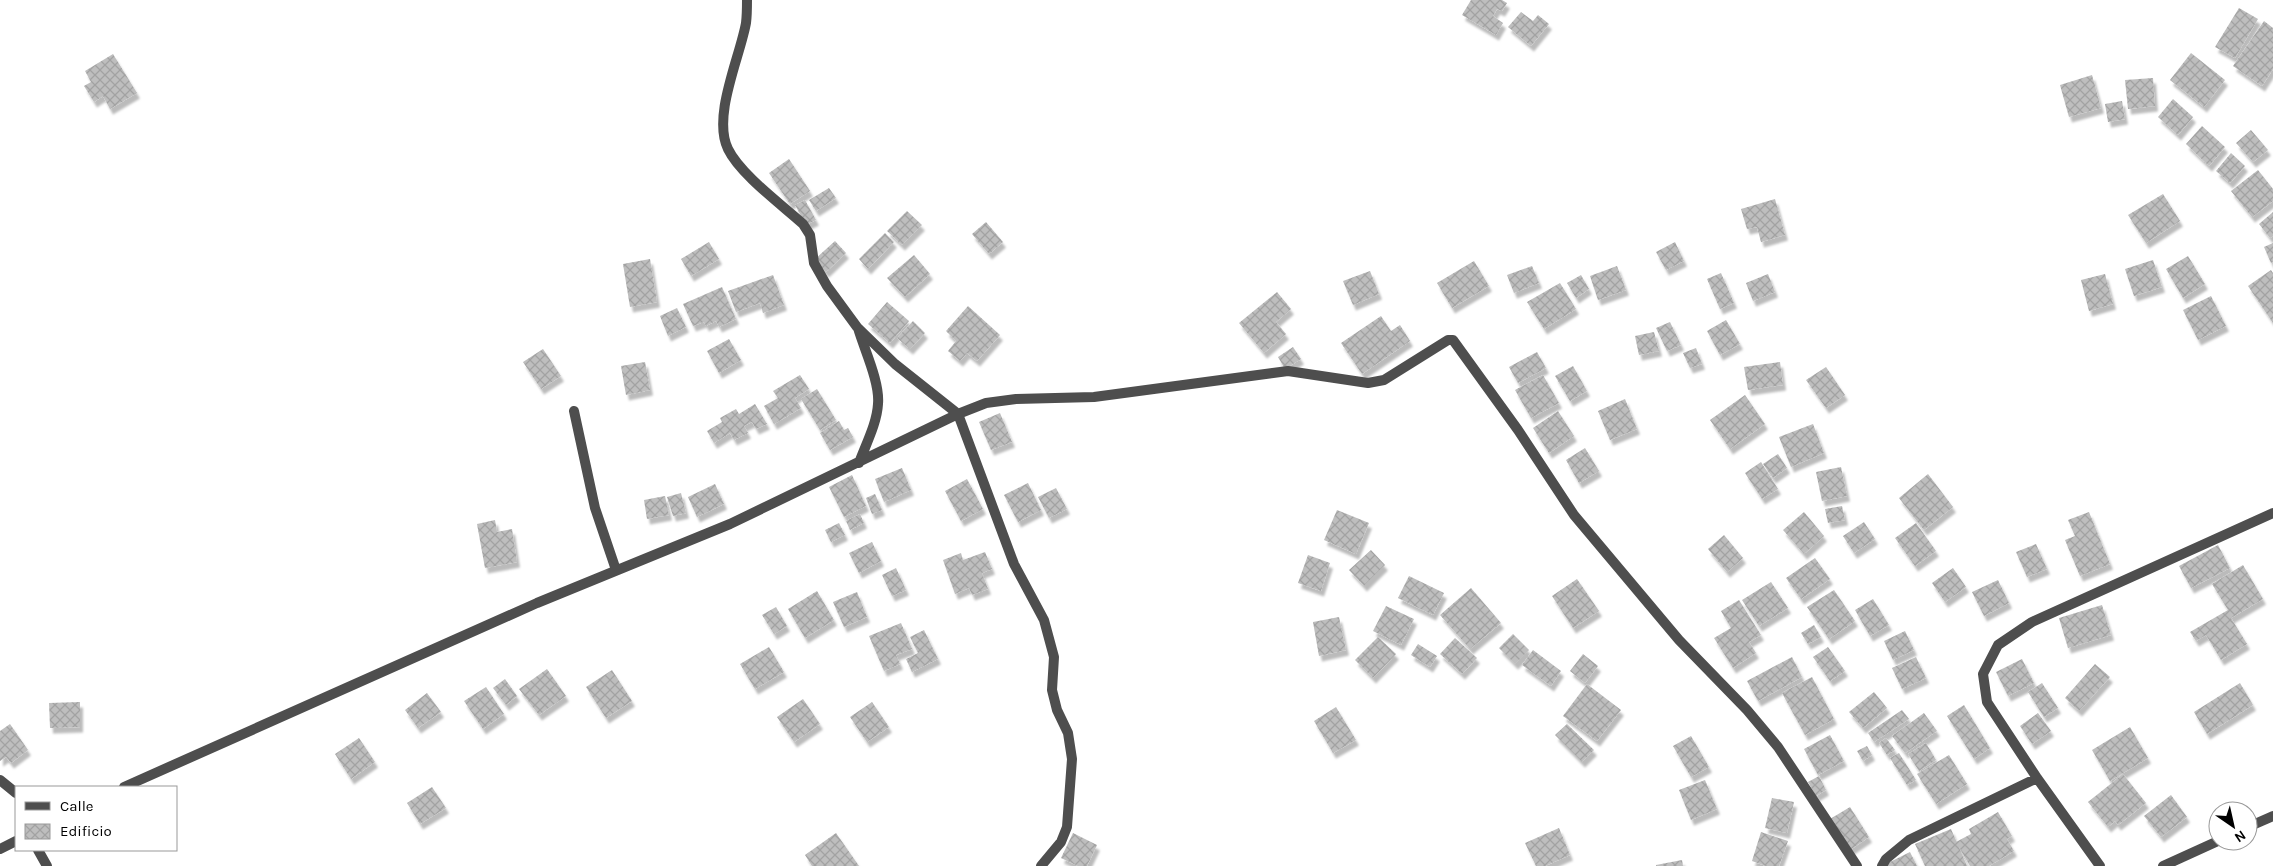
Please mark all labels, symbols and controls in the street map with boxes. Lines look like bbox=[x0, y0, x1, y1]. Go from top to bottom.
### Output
legend bbox=[15, 786, 178, 851]
text: Calle bbox=[60, 797, 94, 815]
north arrow bbox=[2208, 801, 2258, 851]
text: Edificio bbox=[60, 822, 112, 840]
text: N bbox=[2231, 827, 2249, 846]

